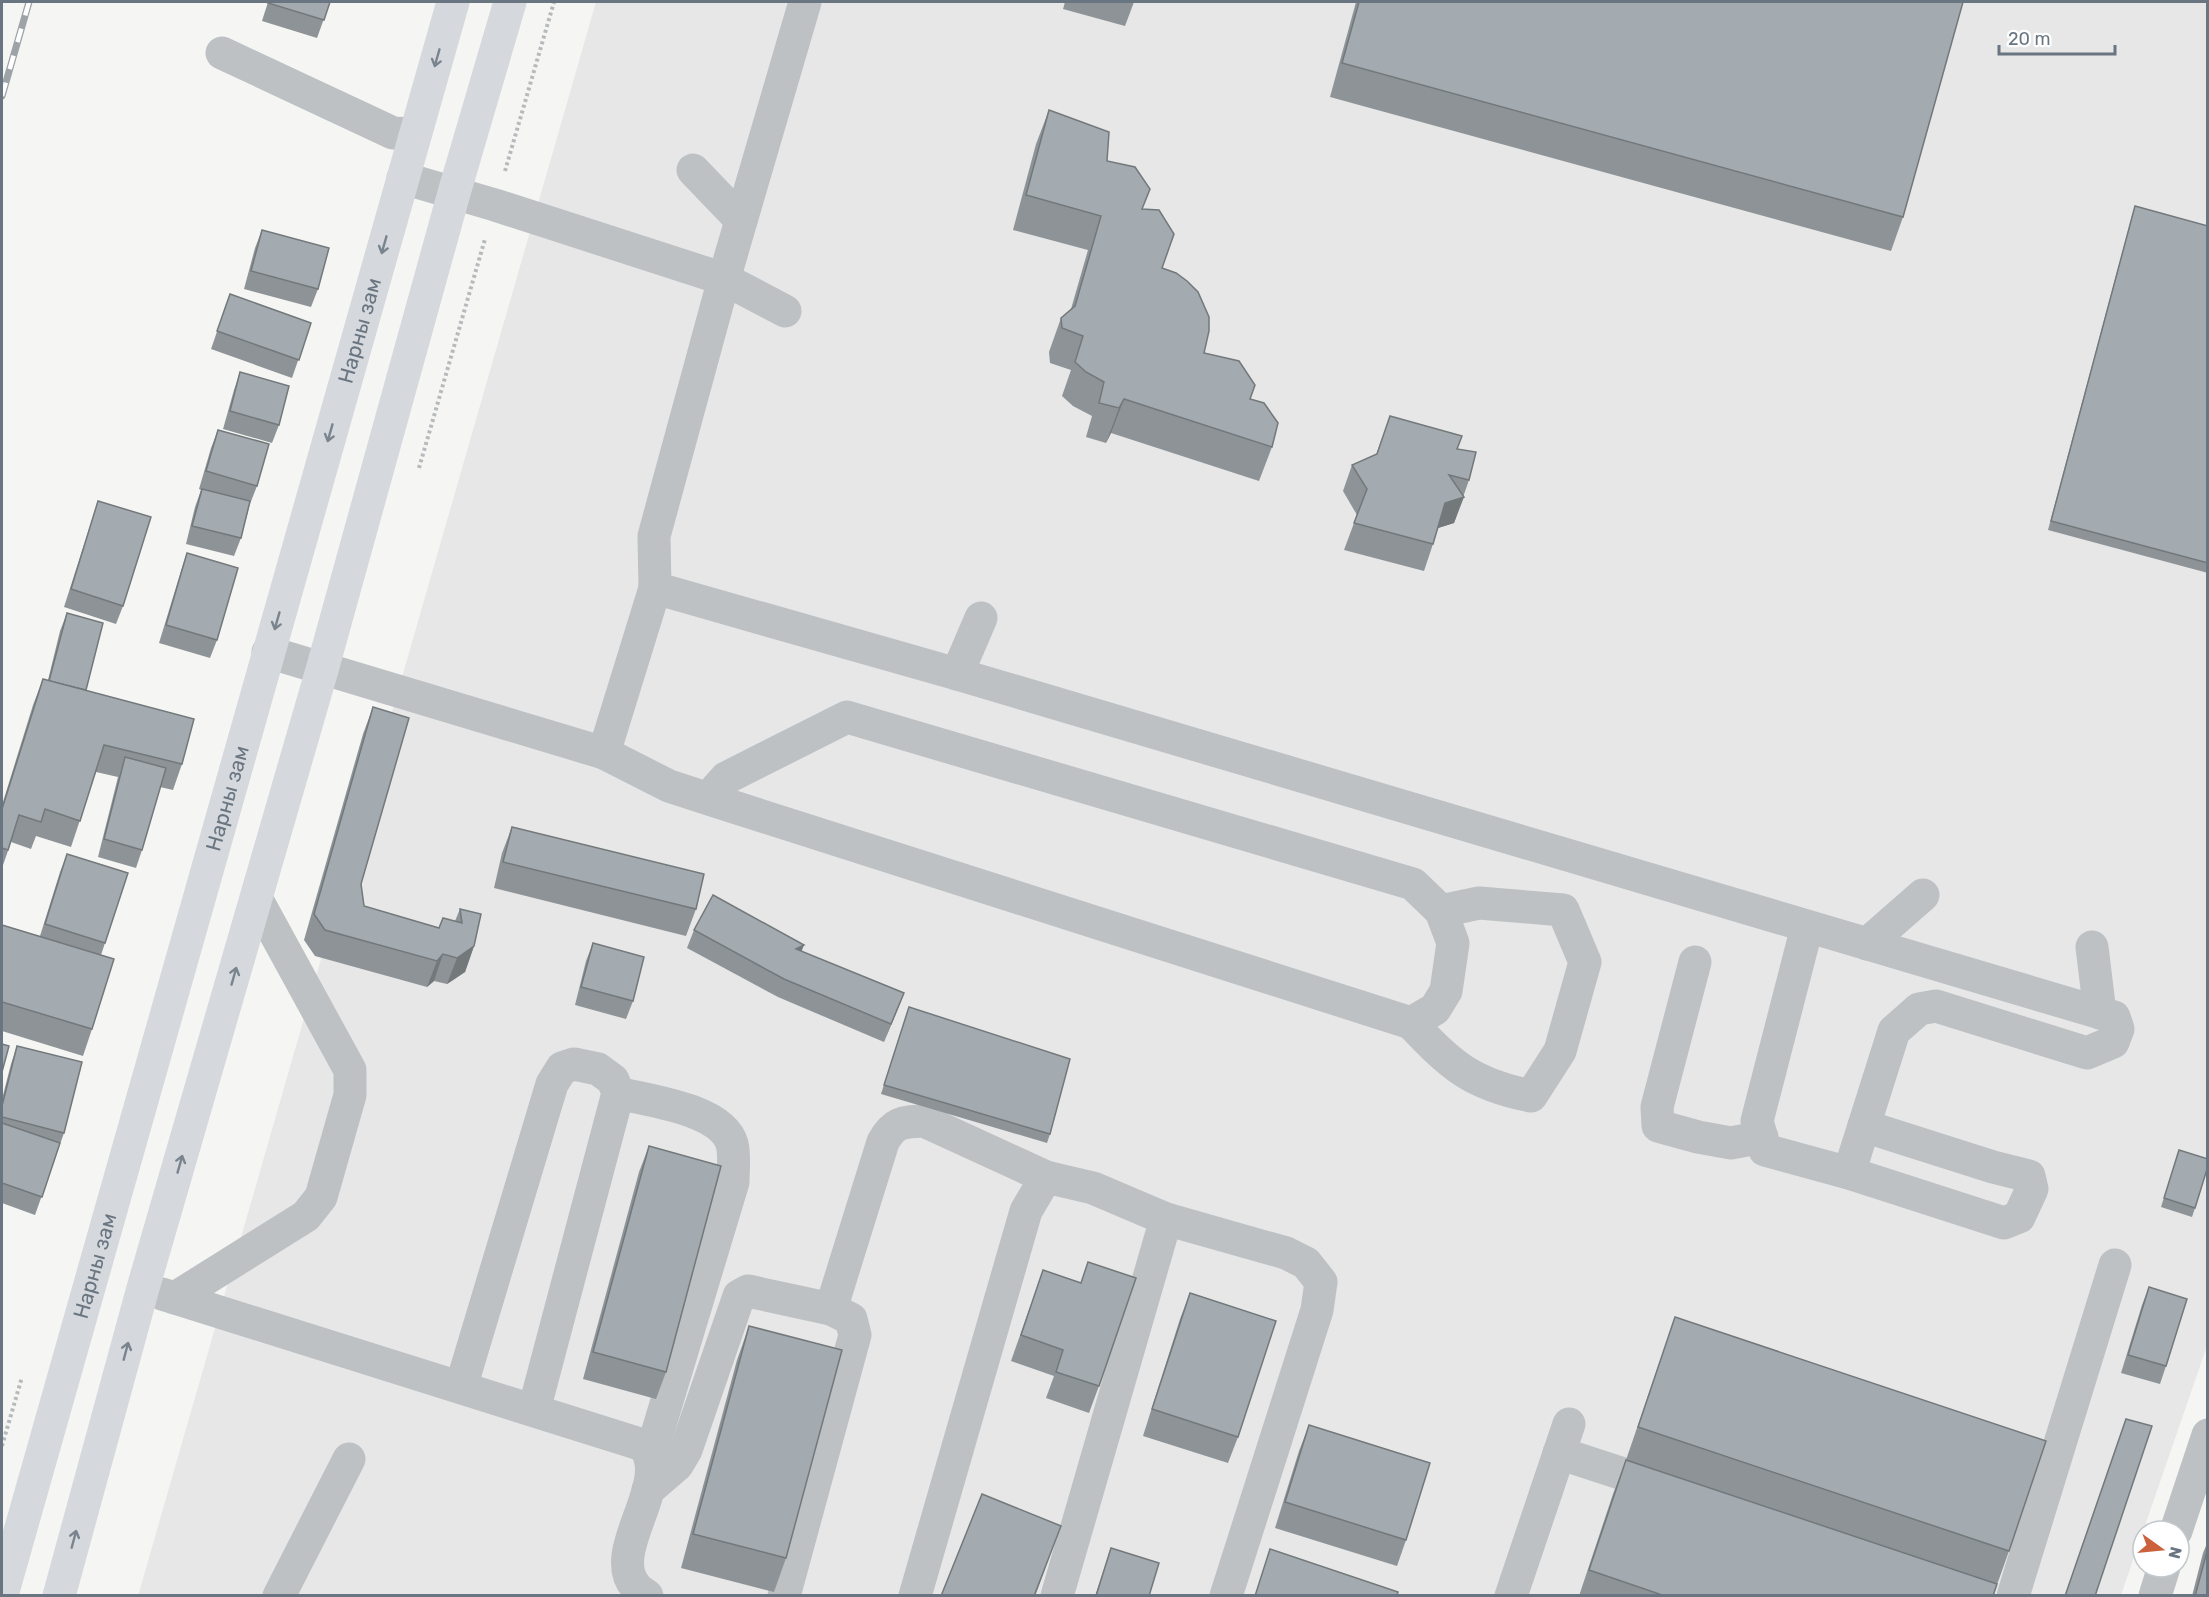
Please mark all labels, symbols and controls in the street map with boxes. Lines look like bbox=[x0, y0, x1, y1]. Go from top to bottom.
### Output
scale bar bbox=[1999, 18, 2114, 56]
text: 20 m bbox=[2008, 28, 2050, 50]
one-way arrow bbox=[431, 48, 442, 67]
one-way arrow bbox=[378, 236, 389, 255]
street label: Нарны зам bbox=[333, 275, 386, 386]
one-way arrow bbox=[324, 423, 336, 442]
one-way arrow bbox=[271, 611, 282, 630]
street label: Нарны зам bbox=[200, 743, 254, 854]
one-way arrow bbox=[229, 967, 241, 986]
one-way arrow bbox=[175, 1155, 186, 1174]
street label: Нарны зам bbox=[68, 1210, 122, 1321]
one-way arrow bbox=[121, 1342, 132, 1361]
north arrow bbox=[2131, 1519, 2191, 1579]
one-way arrow bbox=[69, 1530, 81, 1549]
text: N bbox=[2164, 1545, 2186, 1561]

